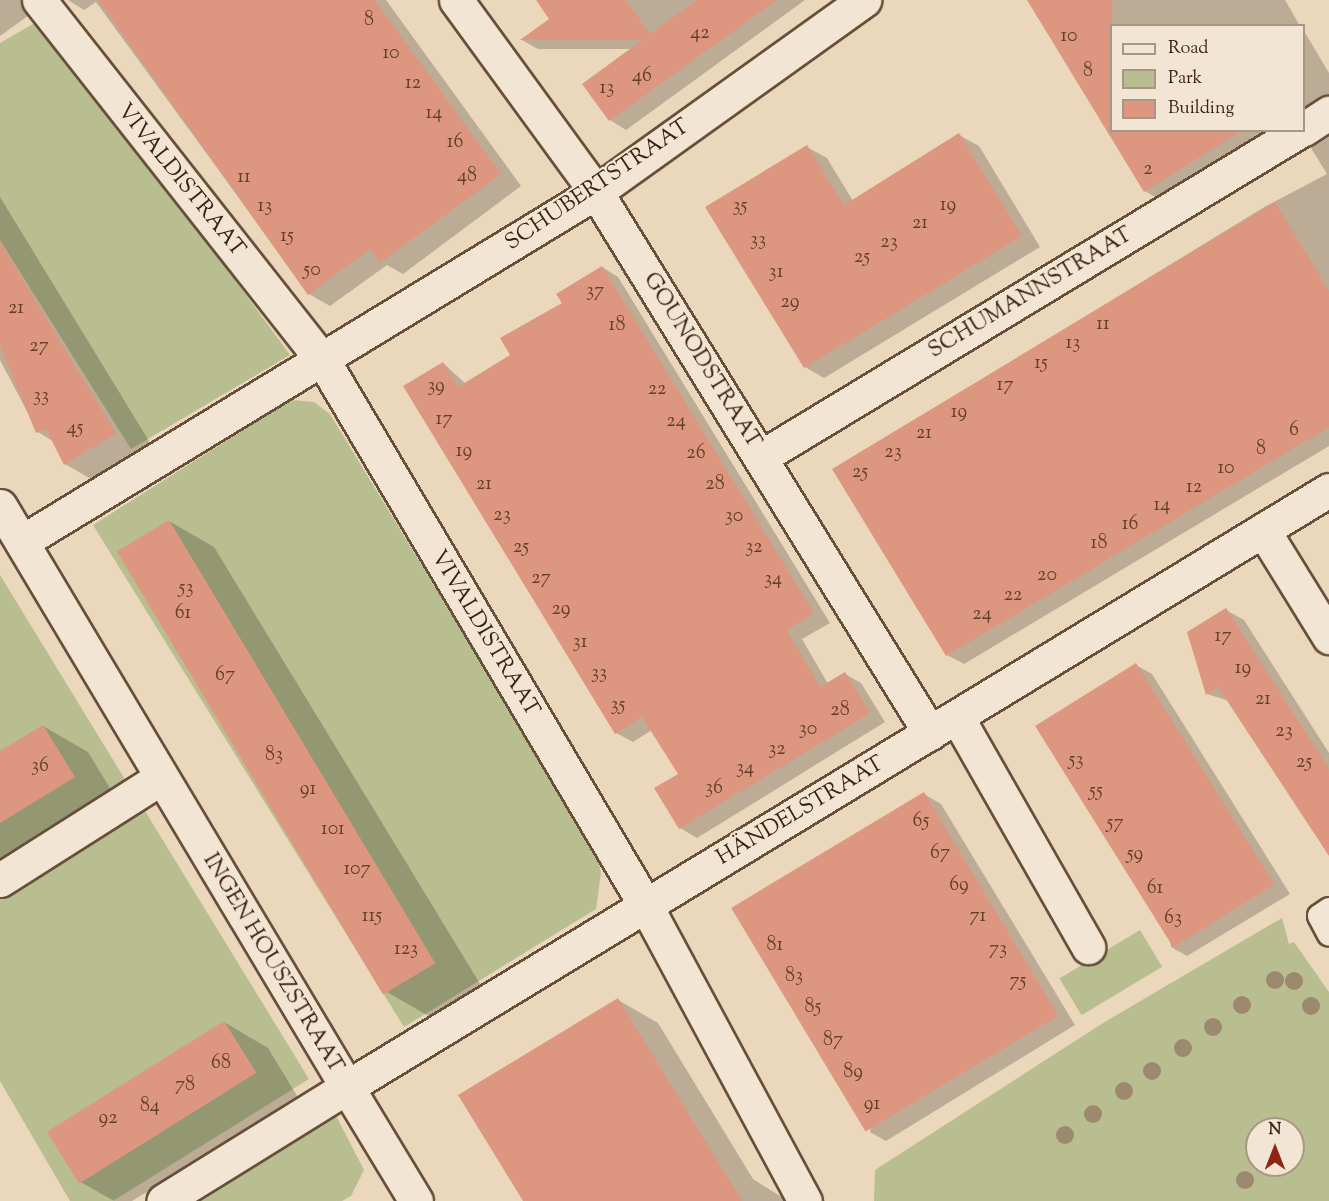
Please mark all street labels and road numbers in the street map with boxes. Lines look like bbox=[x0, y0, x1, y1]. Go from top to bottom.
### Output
street label: VIVALDISTRAAT bbox=[110, 99, 250, 263]
street label: SCHUBERTSTRAAT bbox=[501, 115, 695, 257]
street label: SCHUMANNSTRAAT bbox=[924, 223, 1138, 365]
street label: GOUNODSTRAAT bbox=[636, 268, 766, 454]
street label: VIVALDISTRAAT bbox=[424, 546, 544, 722]
street label: HÄNDELSTRAAT bbox=[713, 752, 889, 872]
street label: INGEN HOUSZSTRAAT bbox=[196, 849, 348, 1079]

